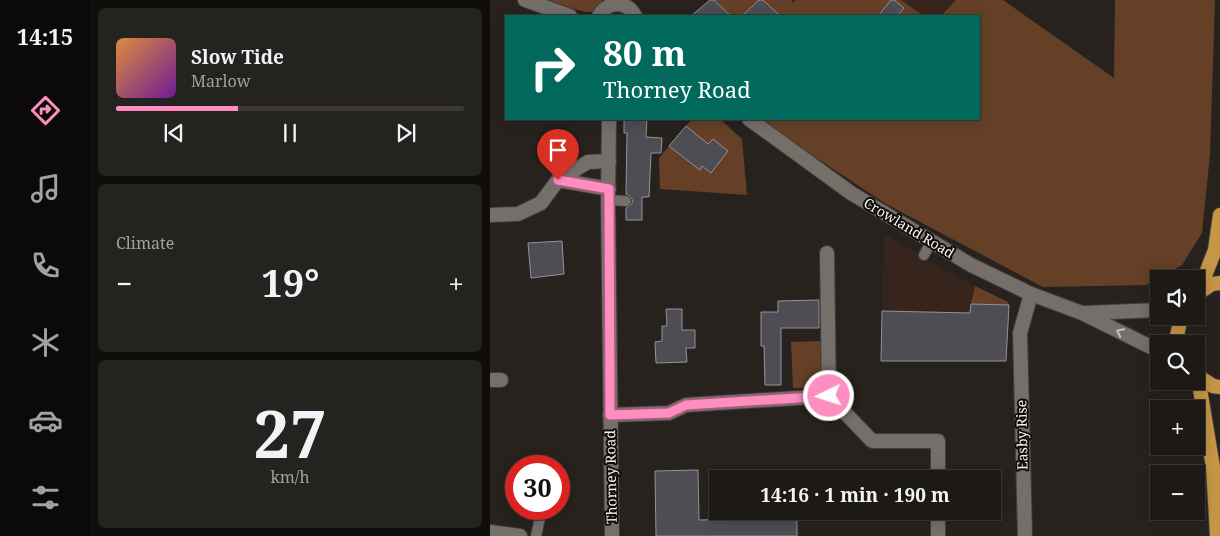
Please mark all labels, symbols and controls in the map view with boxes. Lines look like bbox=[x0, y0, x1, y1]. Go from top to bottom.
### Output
text: 14:15 bbox=[17, 21, 73, 51]
text: 80 m bbox=[603, 29, 686, 76]
icon: right bbox=[520, 35, 585, 100]
text: Slow Tide bbox=[191, 44, 284, 70]
text: Marlow bbox=[191, 70, 251, 92]
text: Thorney Road bbox=[603, 74, 751, 104]
icon: directions bbox=[28, 93, 63, 128]
icon: previous bbox=[160, 119, 188, 147]
icon: pause bbox=[276, 119, 304, 147]
icon: next bbox=[392, 119, 420, 147]
pin bbox=[537, 129, 579, 180]
icon: arrive bbox=[544, 136, 572, 164]
icon: music bbox=[28, 171, 63, 206]
street label: Crowland Road bbox=[860, 193, 958, 262]
text: Climate bbox=[116, 232, 174, 254]
icon: phone bbox=[28, 248, 63, 283]
text: 19° bbox=[261, 256, 319, 308]
text: − bbox=[116, 264, 132, 302]
text: + bbox=[448, 264, 464, 302]
map controls bbox=[1150, 270, 1205, 520]
button: sound bbox=[1150, 270, 1205, 325]
icon: climate bbox=[28, 325, 63, 360]
one-way arrow bbox=[1117, 328, 1126, 338]
button: search bbox=[1150, 335, 1205, 390]
position arrow bbox=[802, 369, 854, 421]
text: 27 bbox=[253, 389, 327, 477]
street label: Easby Rise bbox=[1011, 400, 1032, 470]
button: + bbox=[1150, 400, 1205, 455]
icon: car bbox=[28, 403, 63, 438]
street label: Thorney Road bbox=[600, 429, 621, 524]
speed limit sign: 30 bbox=[505, 455, 570, 520]
button: − bbox=[1150, 465, 1205, 520]
text: km/h bbox=[270, 466, 310, 488]
icon: filters bbox=[28, 480, 63, 515]
text: 14:16 · 1 min · 190 m bbox=[760, 482, 950, 508]

